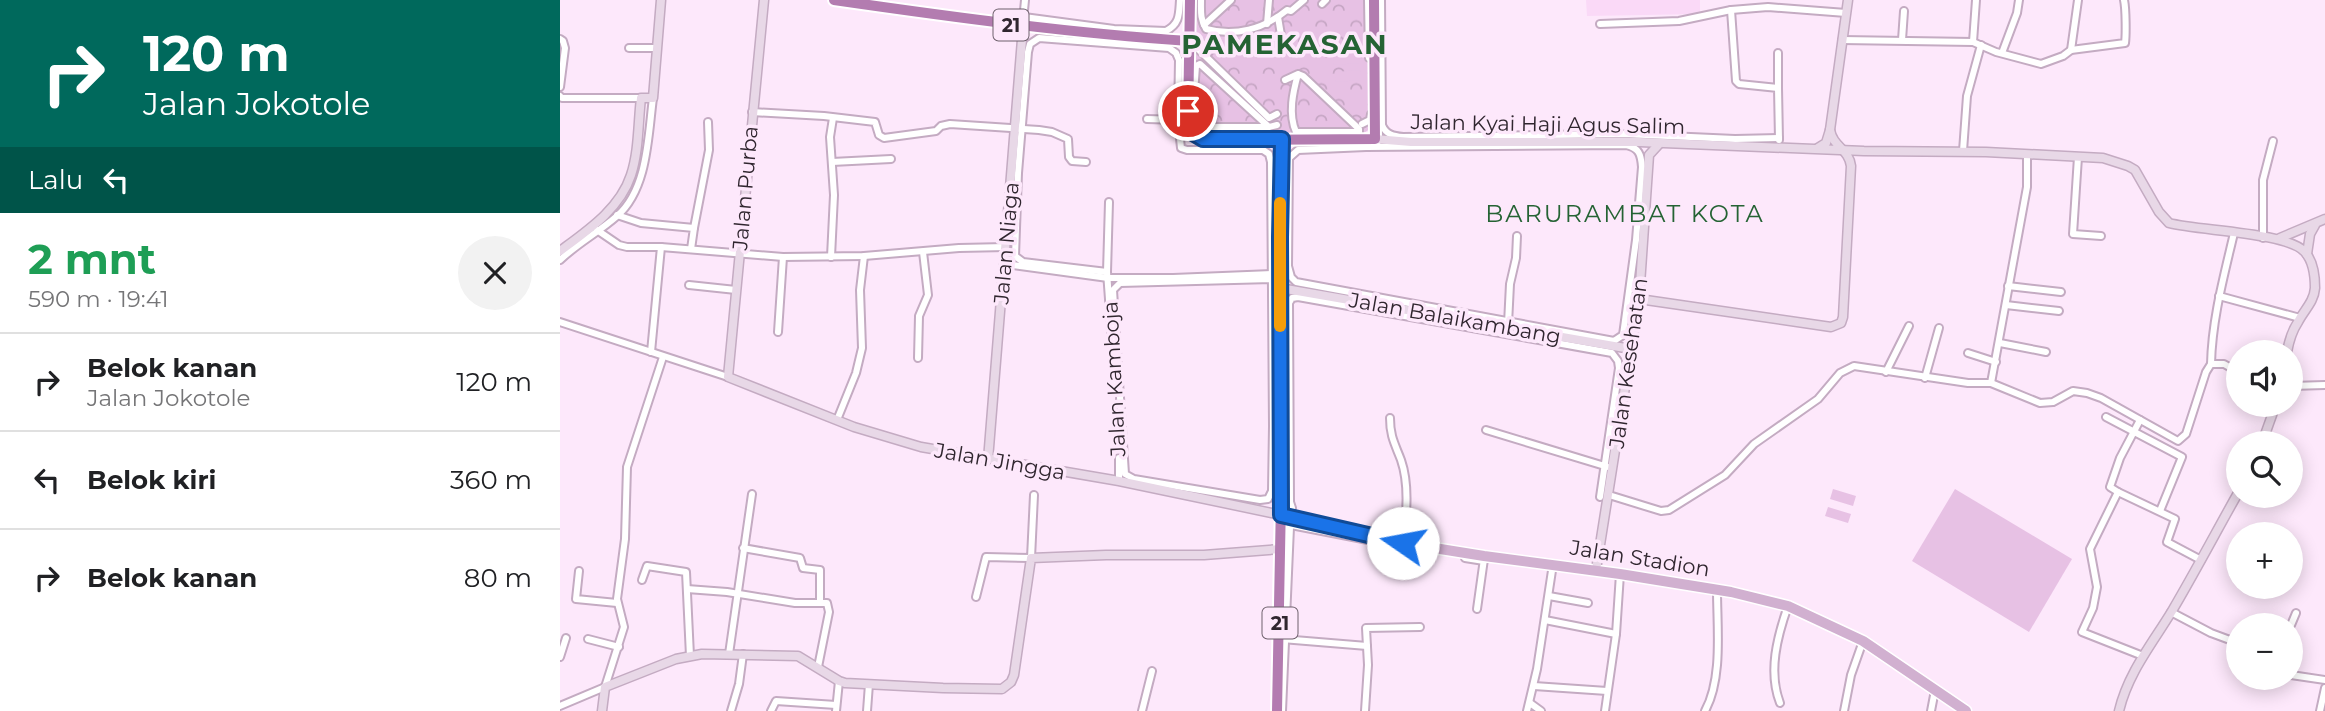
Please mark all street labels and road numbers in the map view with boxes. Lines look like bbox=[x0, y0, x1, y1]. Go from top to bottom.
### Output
road number: 21 bbox=[994, 10, 1028, 41]
street label: Jalan Kyai Haji Agus Salim bbox=[1410, 109, 1685, 139]
street label: Jalan Purba bbox=[727, 125, 763, 252]
street label: Jalan Niaga bbox=[988, 181, 1024, 306]
street label: Jalan Kesehatan bbox=[1604, 276, 1652, 451]
street label: Jalan Balaikambang bbox=[1346, 287, 1563, 349]
street label: Jalan Kamboja bbox=[1097, 301, 1131, 458]
street label: Jalan Jingga bbox=[932, 437, 1067, 485]
street label: Jalan Stadion bbox=[1567, 534, 1712, 581]
road number: 21 bbox=[1262, 608, 1298, 638]

